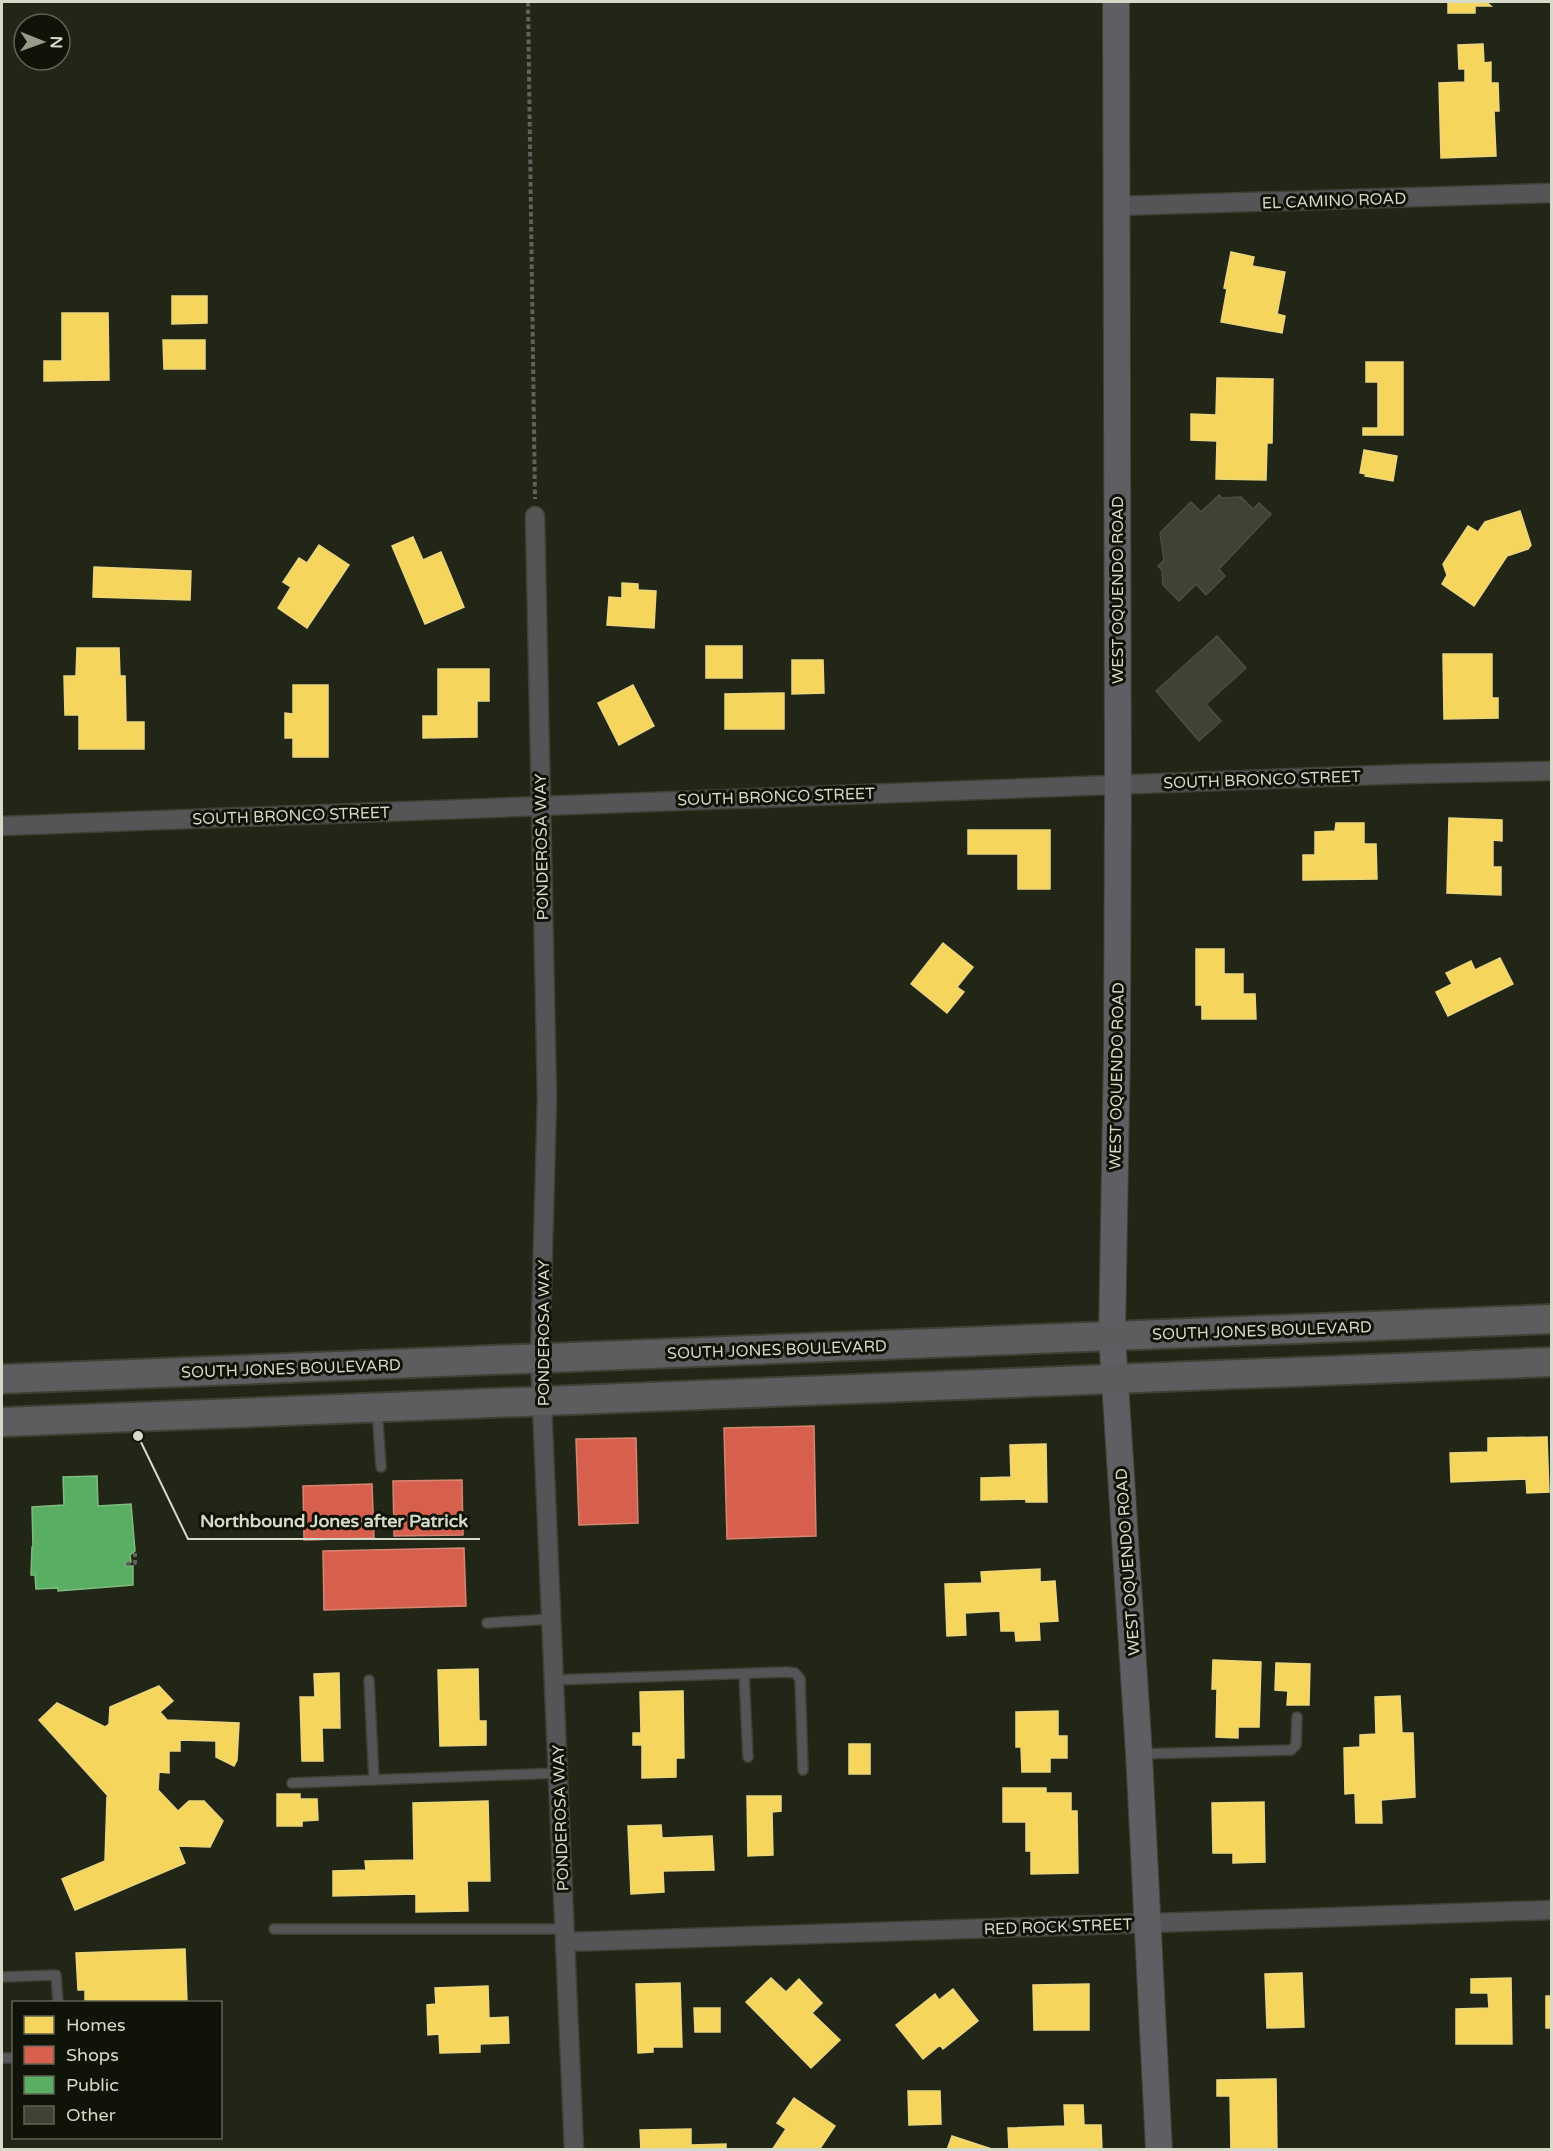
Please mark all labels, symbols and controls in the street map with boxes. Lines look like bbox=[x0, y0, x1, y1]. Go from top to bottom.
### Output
north arrow bbox=[12, 12, 72, 72]
text: N bbox=[46, 36, 66, 49]
street label: EL CAMINO ROAD bbox=[1261, 188, 1407, 214]
street label: WEST OQUENDO ROAD bbox=[1108, 496, 1128, 684]
street label: SOUTH BRONCO STREET bbox=[1163, 767, 1361, 793]
street label: PONDEROSA WAY bbox=[531, 774, 553, 920]
street label: SOUTH BRONCO STREET bbox=[677, 784, 875, 810]
street label: SOUTH BRONCO STREET bbox=[192, 803, 390, 829]
street label: WEST OQUENDO ROAD bbox=[1105, 982, 1129, 1170]
street label: PONDEROSA WAY bbox=[534, 1260, 554, 1406]
street label: SOUTH JONES BOULEVARD bbox=[1152, 1317, 1372, 1345]
street label: SOUTH JONES BOULEVARD bbox=[667, 1336, 887, 1364]
street label: SOUTH JONES BOULEVARD bbox=[181, 1355, 401, 1383]
street label: WEST OQUENDO ROAD bbox=[1111, 1467, 1145, 1656]
callout: Northbound Jones after Patrick bbox=[188, 1503, 480, 1539]
text: Northbound Jones after Patrick bbox=[200, 1510, 468, 1532]
street label: PONDEROSA WAY bbox=[548, 1744, 574, 1892]
street label: RED ROCK STREET bbox=[983, 1914, 1133, 1940]
legend bbox=[12, 2001, 222, 2139]
text: Homes bbox=[66, 2014, 126, 2036]
text: Shops bbox=[66, 2044, 119, 2066]
text: Public bbox=[66, 2074, 119, 2096]
text: Other bbox=[66, 2104, 116, 2126]

